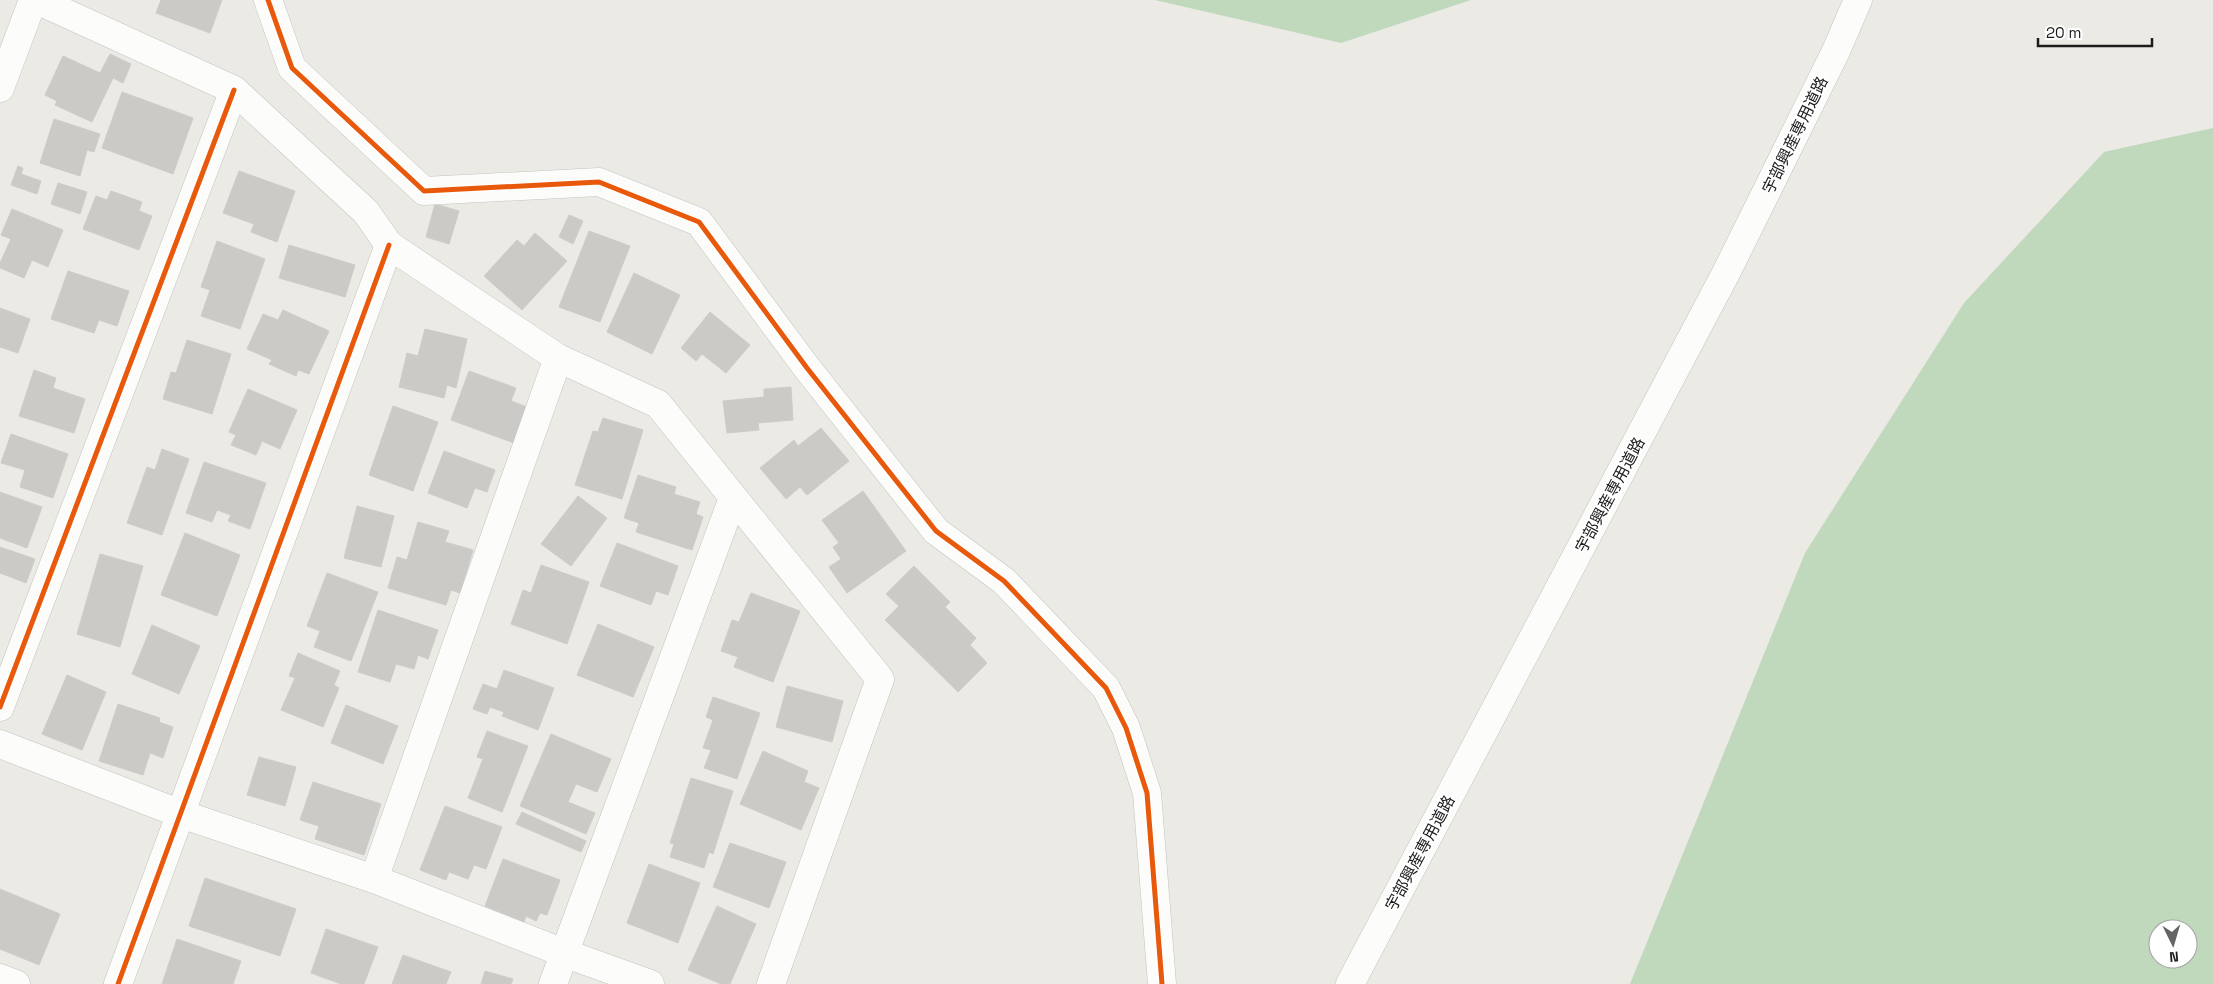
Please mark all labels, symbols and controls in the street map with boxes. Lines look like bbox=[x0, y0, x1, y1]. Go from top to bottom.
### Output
scale bar bbox=[2038, 15, 2152, 47]
text: 20 m bbox=[2046, 23, 2081, 42]
street label: 宇部興産専用道路 bbox=[1758, 73, 1832, 197]
street label: 宇部興産専用道路 bbox=[1571, 434, 1649, 556]
street label: 宇部興産専用道路 bbox=[1381, 792, 1459, 914]
north arrow bbox=[2148, 919, 2198, 969]
text: N bbox=[2169, 948, 2180, 966]

